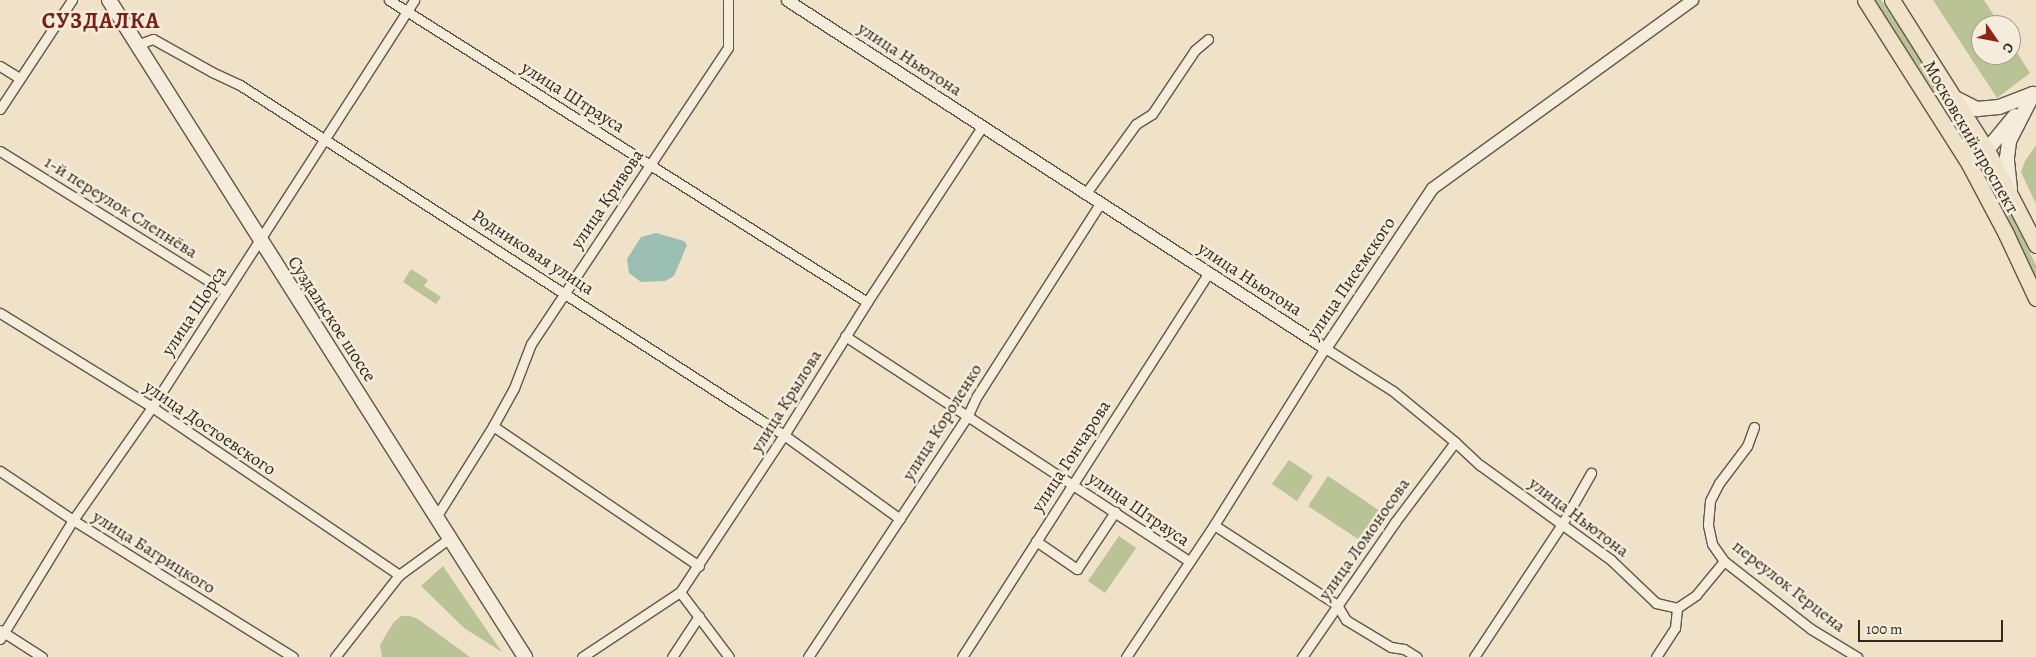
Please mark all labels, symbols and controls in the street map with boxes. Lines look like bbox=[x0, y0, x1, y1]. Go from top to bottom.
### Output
district label: СУЗДАЛКА bbox=[41, 9, 161, 35]
north arrow bbox=[1971, 15, 2021, 65]
street label: улица Ньютона bbox=[854, 17, 966, 101]
text: С bbox=[1998, 39, 2018, 57]
street label: улица Штрауса bbox=[517, 57, 629, 137]
street label: Московский проспект bbox=[1919, 57, 2023, 217]
street label: улица Кривова bbox=[566, 145, 648, 253]
street label: 1-й переулок Слепнёва bbox=[40, 151, 202, 263]
street label: Родниковая улица bbox=[468, 204, 598, 300]
street label: улица Писемского bbox=[1302, 213, 1400, 343]
street label: улица Ньютона bbox=[1194, 237, 1306, 321]
street label: Суздальское шоссе bbox=[283, 252, 381, 386]
street label: улица Щорса bbox=[157, 262, 231, 360]
street label: улица Крылова bbox=[746, 346, 826, 456]
street label: улица Короленко bbox=[897, 360, 987, 484]
street label: улица Достоевского bbox=[140, 376, 280, 480]
street label: улица Гончарова bbox=[1027, 396, 1115, 516]
street label: улица Штрауса bbox=[1084, 467, 1194, 551]
street label: улица Ньютона bbox=[1525, 472, 1633, 562]
street label: улица Ломоносова bbox=[1314, 474, 1414, 604]
street label: улица Багрицкого bbox=[89, 506, 219, 598]
street label: переулок Герцена bbox=[1728, 535, 1850, 637]
scale bar bbox=[1861, 610, 2006, 642]
text: 100 m bbox=[1866, 619, 1903, 639]

